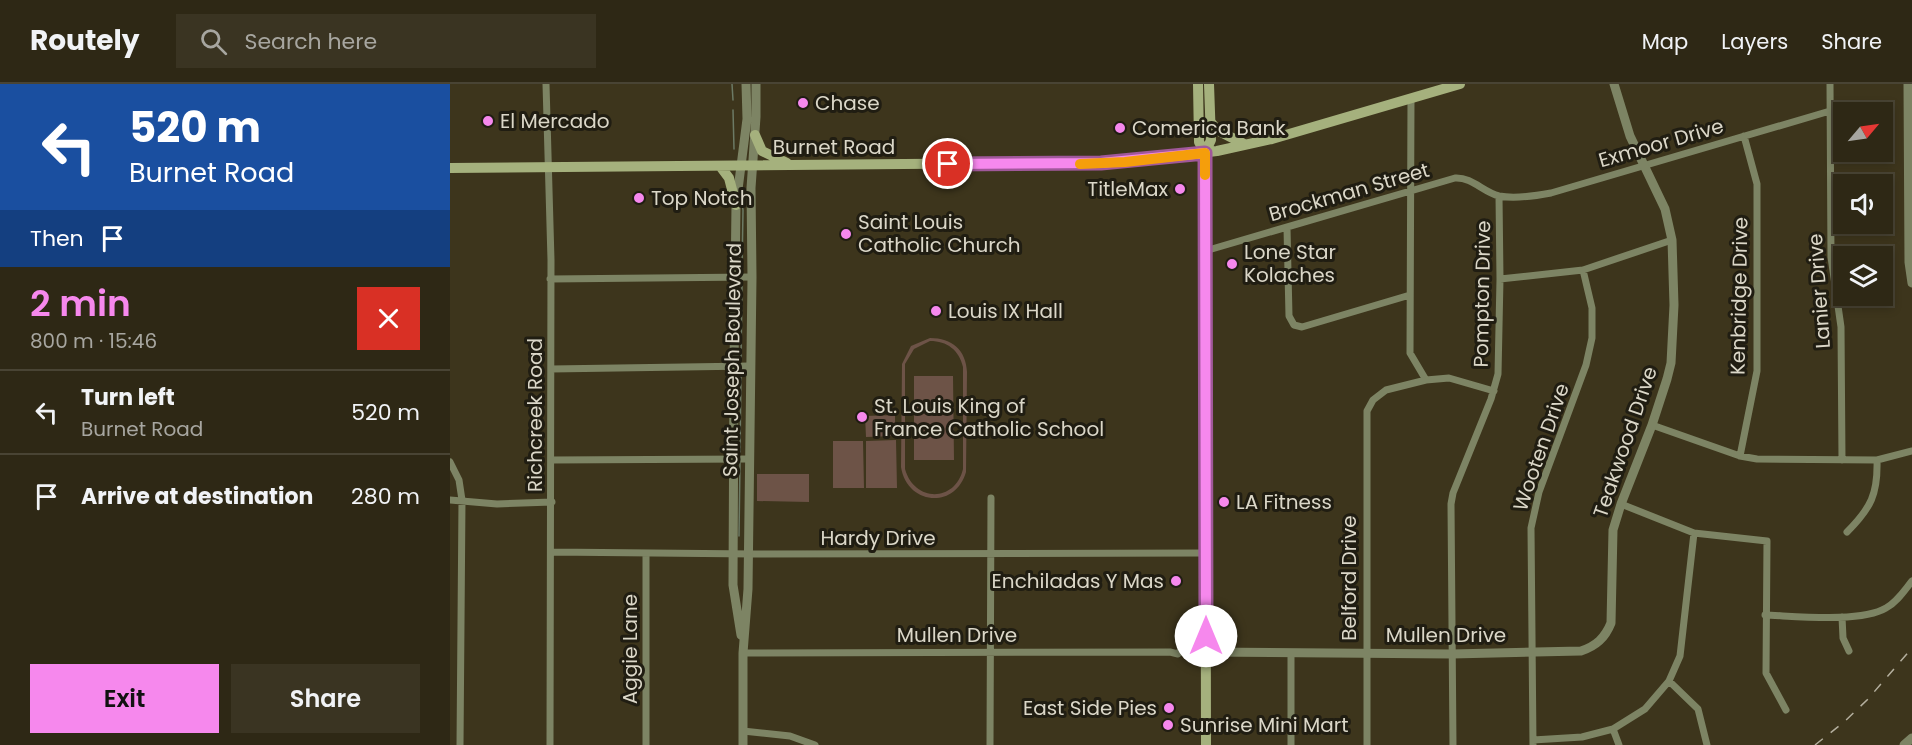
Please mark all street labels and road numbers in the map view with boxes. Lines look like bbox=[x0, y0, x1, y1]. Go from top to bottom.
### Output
street label: Exmoor Drive bbox=[1595, 112, 1727, 174]
street label: Burnet Road bbox=[773, 133, 895, 161]
street label: Brockman Street bbox=[1265, 156, 1433, 228]
street label: Kenbridge Drive bbox=[1724, 217, 1754, 375]
street label: Pompton Drive bbox=[1467, 220, 1497, 368]
street label: Lanier Drive bbox=[1801, 233, 1837, 349]
street label: Saint Joseph Boulevard bbox=[716, 243, 748, 477]
street label: Richcreek Road bbox=[521, 338, 549, 492]
street label: Teakwood Drive bbox=[1586, 363, 1664, 521]
street label: Wooten Drive bbox=[1506, 380, 1576, 514]
street label: Belford Drive bbox=[1335, 515, 1363, 641]
street label: Hardy Drive bbox=[820, 524, 936, 552]
street label: Aggie Lane bbox=[616, 594, 644, 704]
street label: Mullen Drive bbox=[897, 621, 1017, 649]
street label: Mullen Drive bbox=[1386, 621, 1506, 649]

